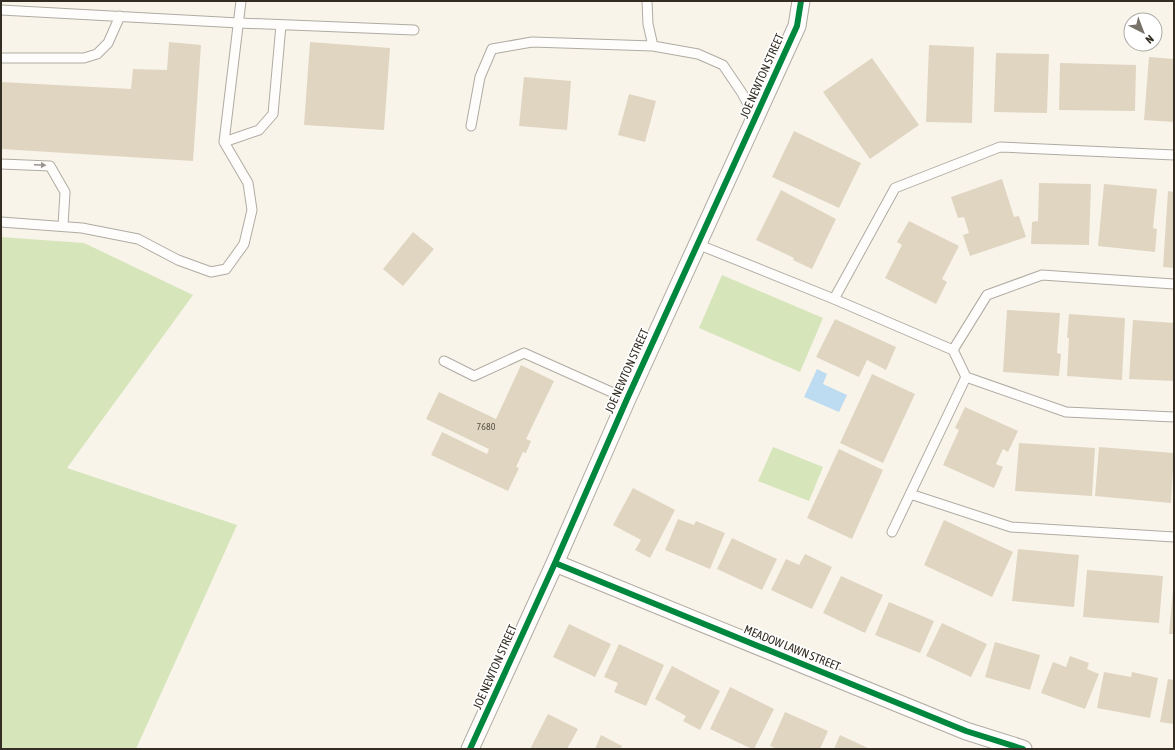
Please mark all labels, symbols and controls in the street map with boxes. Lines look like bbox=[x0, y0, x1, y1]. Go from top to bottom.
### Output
north arrow bbox=[1123, 12, 1163, 52]
street label: JOE NEWTON STREET bbox=[737, 31, 787, 120]
text: N bbox=[1143, 33, 1156, 46]
one-way arrow bbox=[34, 162, 47, 168]
street label: JOE NEWTON STREET bbox=[602, 326, 652, 415]
house number: 7680 bbox=[477, 421, 496, 432]
street label: JOE NEWTON STREET bbox=[470, 622, 520, 711]
street label: MEADOW LAWN STREET bbox=[742, 622, 843, 674]

